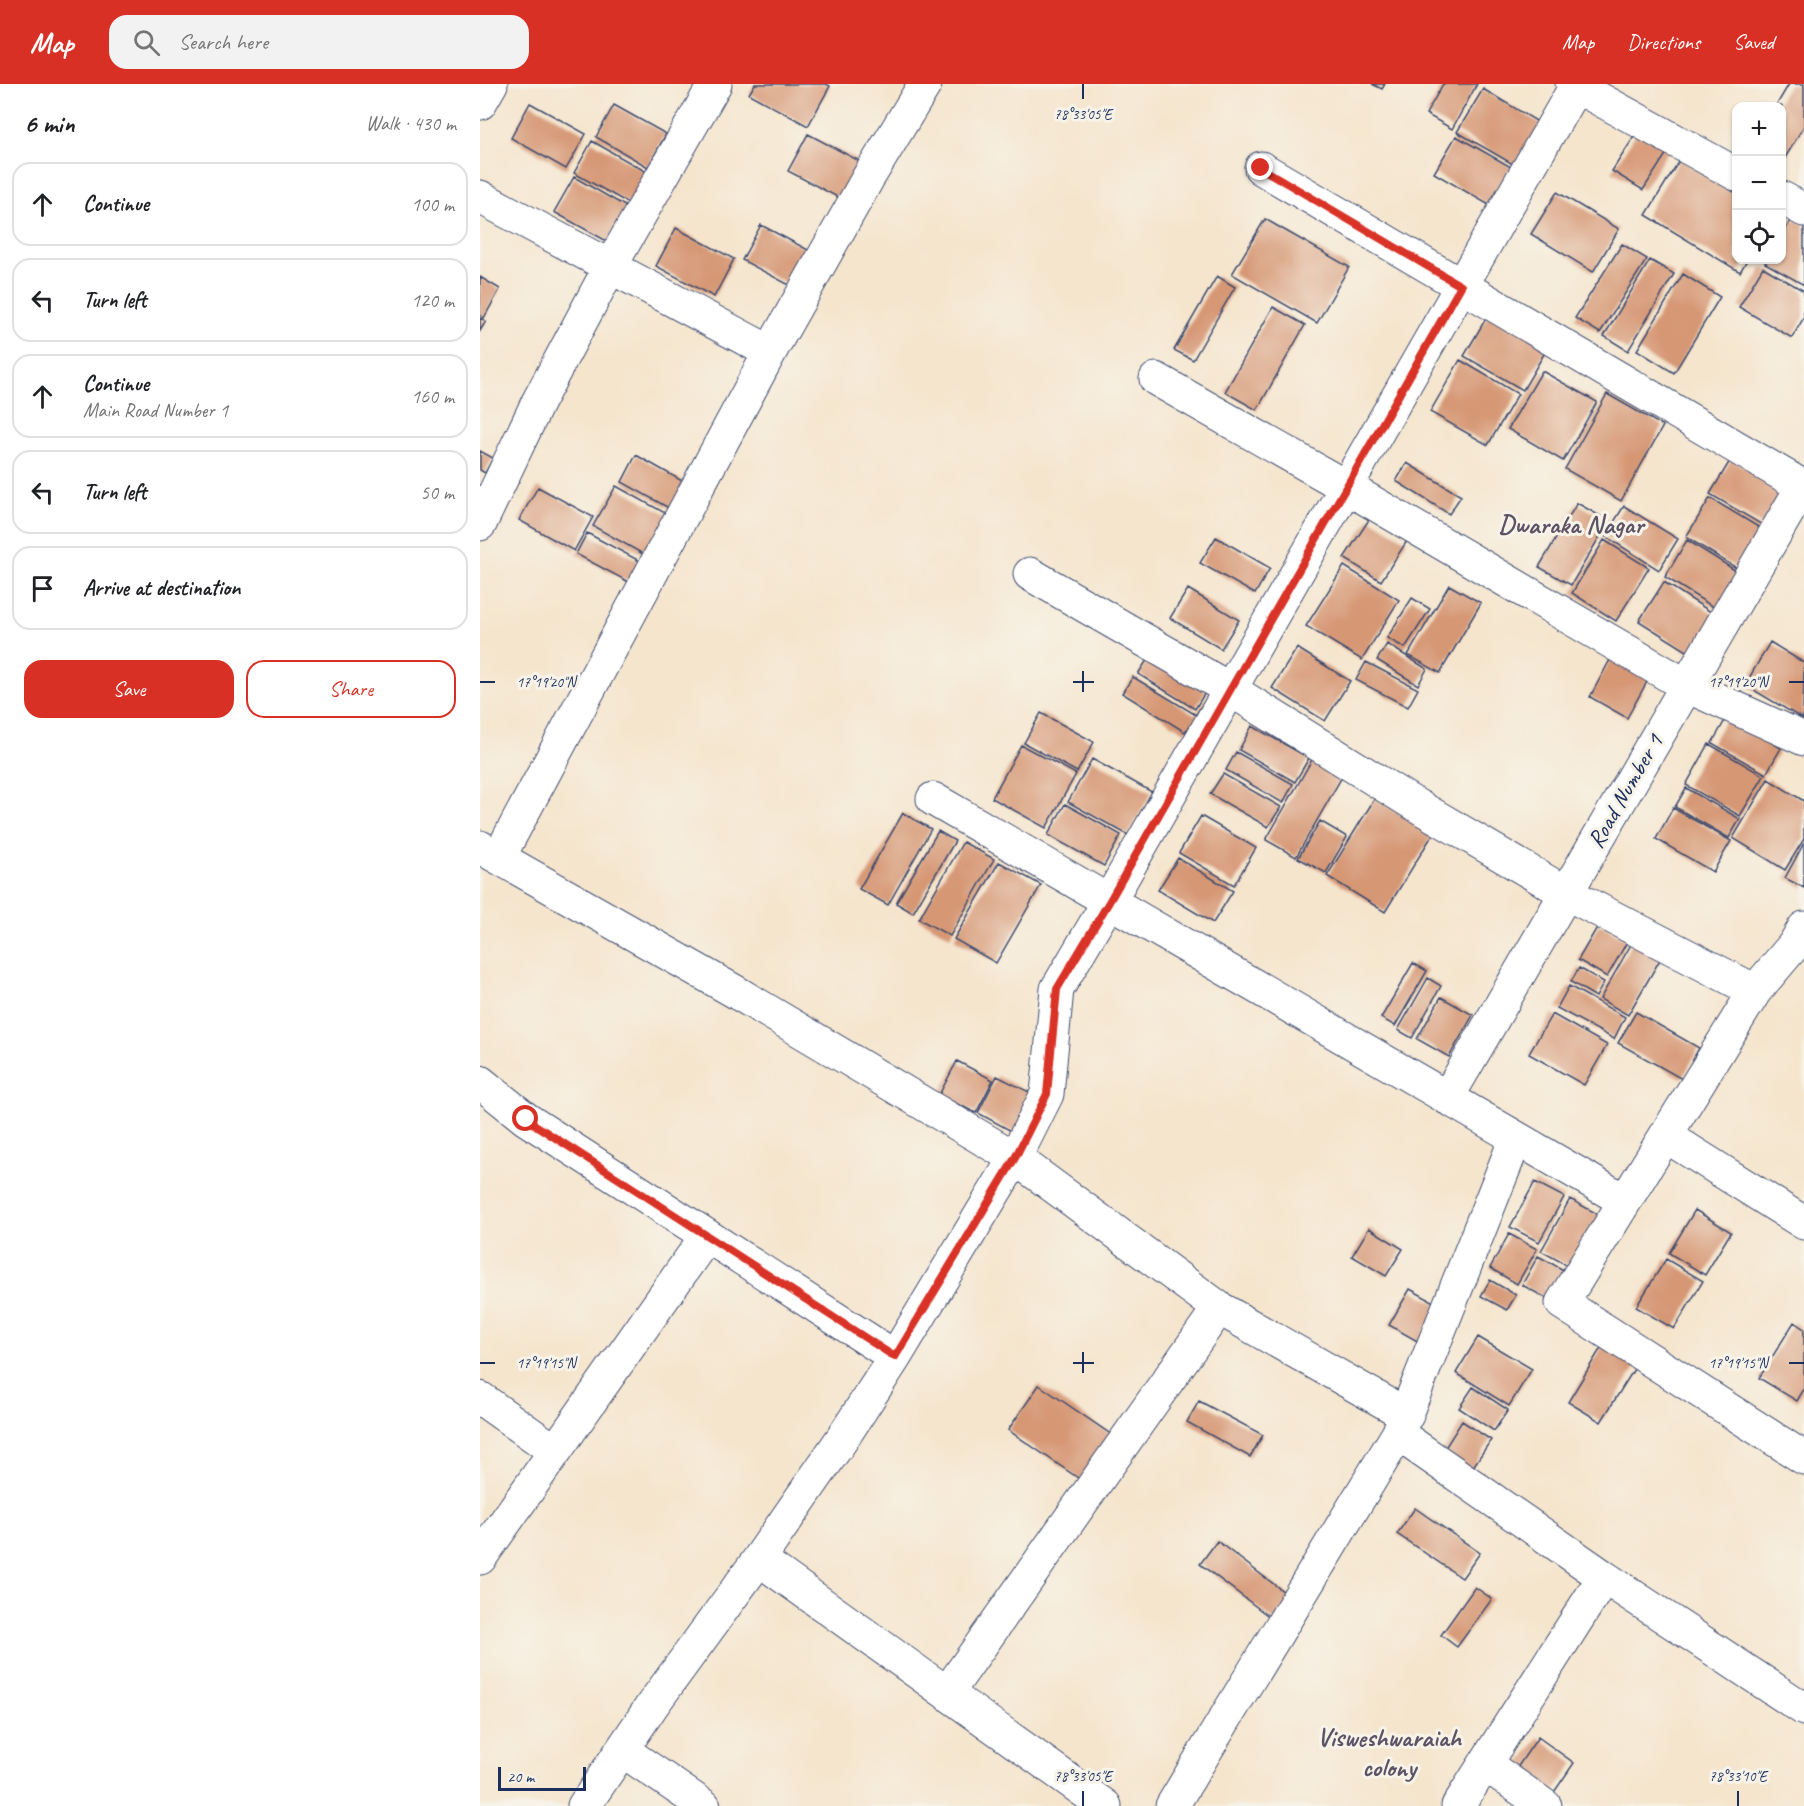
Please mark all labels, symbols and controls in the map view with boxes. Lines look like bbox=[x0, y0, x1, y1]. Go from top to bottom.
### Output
search box bbox=[109, 15, 529, 69]
text: Map bbox=[30, 25, 73, 60]
icon: search bbox=[130, 26, 163, 59]
text: Search here bbox=[178, 28, 268, 56]
text: Map bbox=[1562, 29, 1594, 55]
text: Directions bbox=[1627, 29, 1700, 55]
text: Saved bbox=[1733, 29, 1774, 55]
map controls bbox=[1732, 102, 1786, 264]
button: + bbox=[1732, 102, 1786, 156]
text: 78°33'05"E bbox=[1054, 105, 1114, 124]
text: 6 min bbox=[24, 107, 74, 140]
text: Walk · 430 m bbox=[366, 111, 456, 136]
route end bbox=[1247, 154, 1273, 180]
button: − bbox=[1732, 156, 1786, 210]
icon: ahead bbox=[26, 188, 59, 221]
text: Continue bbox=[83, 190, 149, 218]
text: 100 m bbox=[411, 192, 454, 217]
button: locate bbox=[1732, 210, 1786, 264]
icon: left bbox=[26, 284, 59, 317]
text: Turn left bbox=[83, 286, 147, 314]
text: 120 m bbox=[411, 288, 454, 313]
text: Continue bbox=[83, 370, 149, 398]
icon: ahead bbox=[26, 380, 59, 413]
text: 160 m bbox=[411, 384, 454, 409]
text: Main Road Number 1 bbox=[83, 398, 228, 423]
icon: left bbox=[26, 476, 59, 509]
text: Turn left bbox=[83, 478, 147, 506]
text: 50 m bbox=[420, 480, 454, 505]
district label: Dwaraka Nagar bbox=[1499, 508, 1646, 541]
icon: arrive bbox=[26, 572, 59, 605]
text: Arrive at destination bbox=[83, 574, 240, 602]
button: Save bbox=[24, 660, 234, 718]
button: Share bbox=[246, 660, 456, 718]
text: 17°19'20"N bbox=[516, 673, 579, 692]
text: 17°19'20"N bbox=[1708, 673, 1771, 692]
street label: Road Number 1 bbox=[1580, 728, 1670, 853]
route start bbox=[512, 1105, 538, 1131]
text: 17°19'15"N bbox=[516, 1354, 579, 1373]
text: 17°19'15"N bbox=[1708, 1354, 1771, 1373]
district label: Visweshwaraiah colony bbox=[1317, 1721, 1463, 1784]
scale bar bbox=[498, 1764, 586, 1792]
text: 20 m bbox=[507, 1767, 534, 1787]
text: 78°33'05"E bbox=[1054, 1767, 1114, 1786]
text: 78°33'10"E bbox=[1709, 1767, 1769, 1786]

